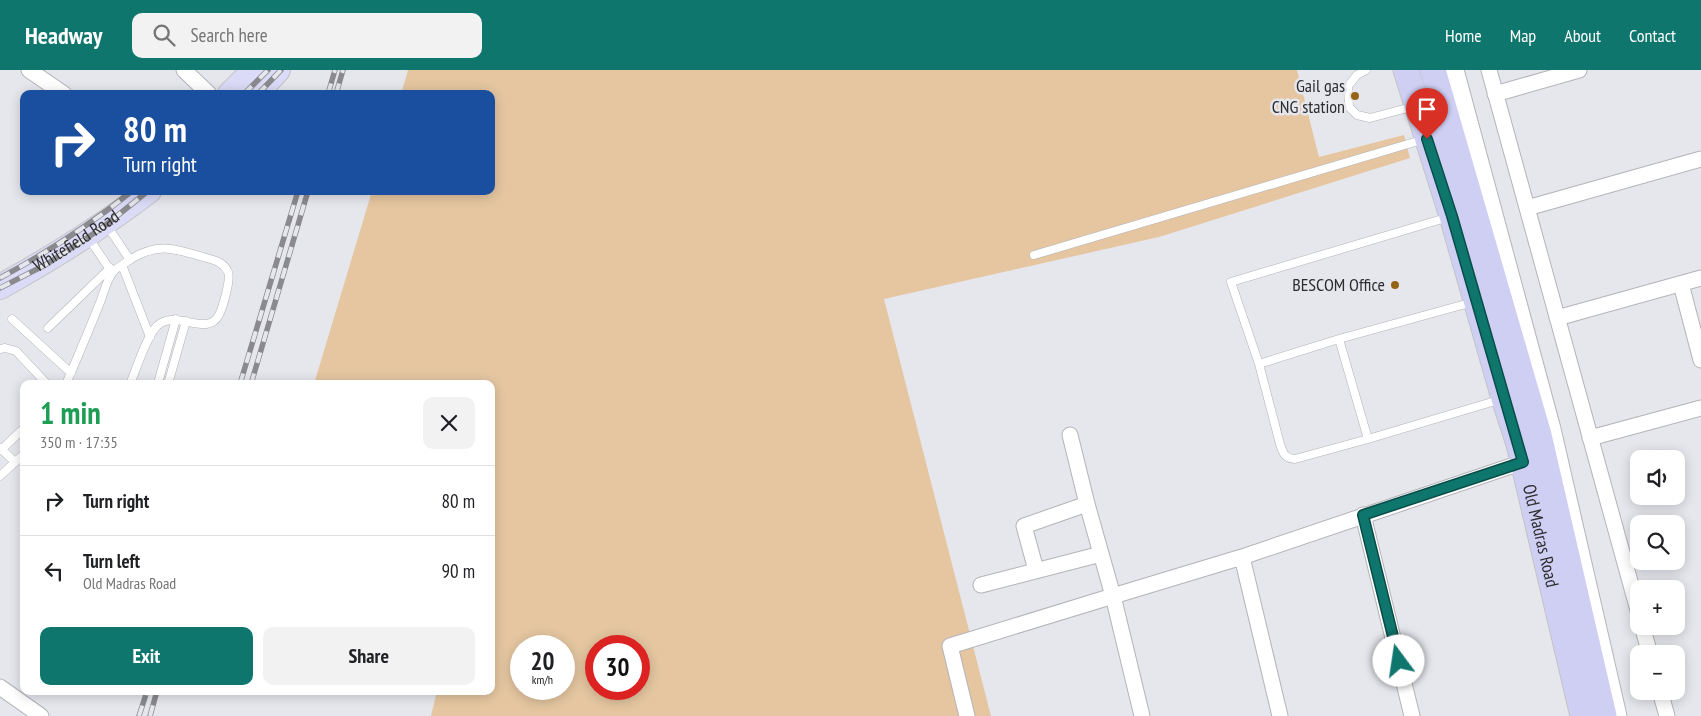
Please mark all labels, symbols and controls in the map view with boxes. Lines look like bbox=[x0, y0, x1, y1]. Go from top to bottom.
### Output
search box bbox=[132, 13, 482, 58]
text: Headway bbox=[25, 20, 102, 51]
icon: search bbox=[150, 21, 178, 49]
text: Search here bbox=[190, 23, 268, 47]
text: Home bbox=[1445, 24, 1482, 47]
text: Map bbox=[1510, 24, 1536, 47]
text: About bbox=[1564, 24, 1601, 47]
text: Contact bbox=[1629, 24, 1676, 47]
place label: Gail gas CNG station bbox=[1272, 74, 1345, 118]
pin bbox=[1406, 88, 1448, 139]
marker: Gail gas CNG station bbox=[1349, 90, 1361, 102]
icon: arrive bbox=[1413, 95, 1441, 123]
text: 80 m bbox=[123, 106, 187, 152]
icon: right bbox=[40, 110, 105, 175]
text: Turn right bbox=[123, 150, 197, 178]
street label: Whitefield Road bbox=[29, 204, 124, 277]
place label: BESCOM Office bbox=[1292, 273, 1385, 296]
marker: BESCOM Office bbox=[1389, 279, 1401, 291]
text: 1 min bbox=[40, 393, 101, 432]
button: close bbox=[423, 397, 475, 449]
text: 350 m · 17:35 bbox=[40, 432, 118, 452]
map controls bbox=[1630, 450, 1685, 700]
button: sound bbox=[1630, 450, 1685, 505]
street label: Old Madras Road bbox=[1518, 482, 1564, 589]
icon: right bbox=[40, 487, 68, 515]
text: Turn right bbox=[83, 489, 149, 513]
text: 80 m bbox=[442, 489, 475, 513]
button: search bbox=[1630, 515, 1685, 570]
text: Turn left bbox=[83, 549, 140, 573]
icon: left bbox=[40, 557, 68, 585]
text: 90 m bbox=[442, 559, 475, 583]
text: Old Madras Road bbox=[83, 573, 176, 593]
button: + bbox=[1630, 580, 1685, 635]
button: Exit bbox=[40, 627, 253, 685]
button: Share bbox=[263, 627, 475, 685]
position arrow bbox=[1372, 634, 1424, 686]
speed limit sign: 30 bbox=[585, 635, 650, 700]
text: 20 bbox=[531, 645, 554, 677]
button: − bbox=[1630, 645, 1685, 700]
text: km/h bbox=[532, 672, 553, 687]

